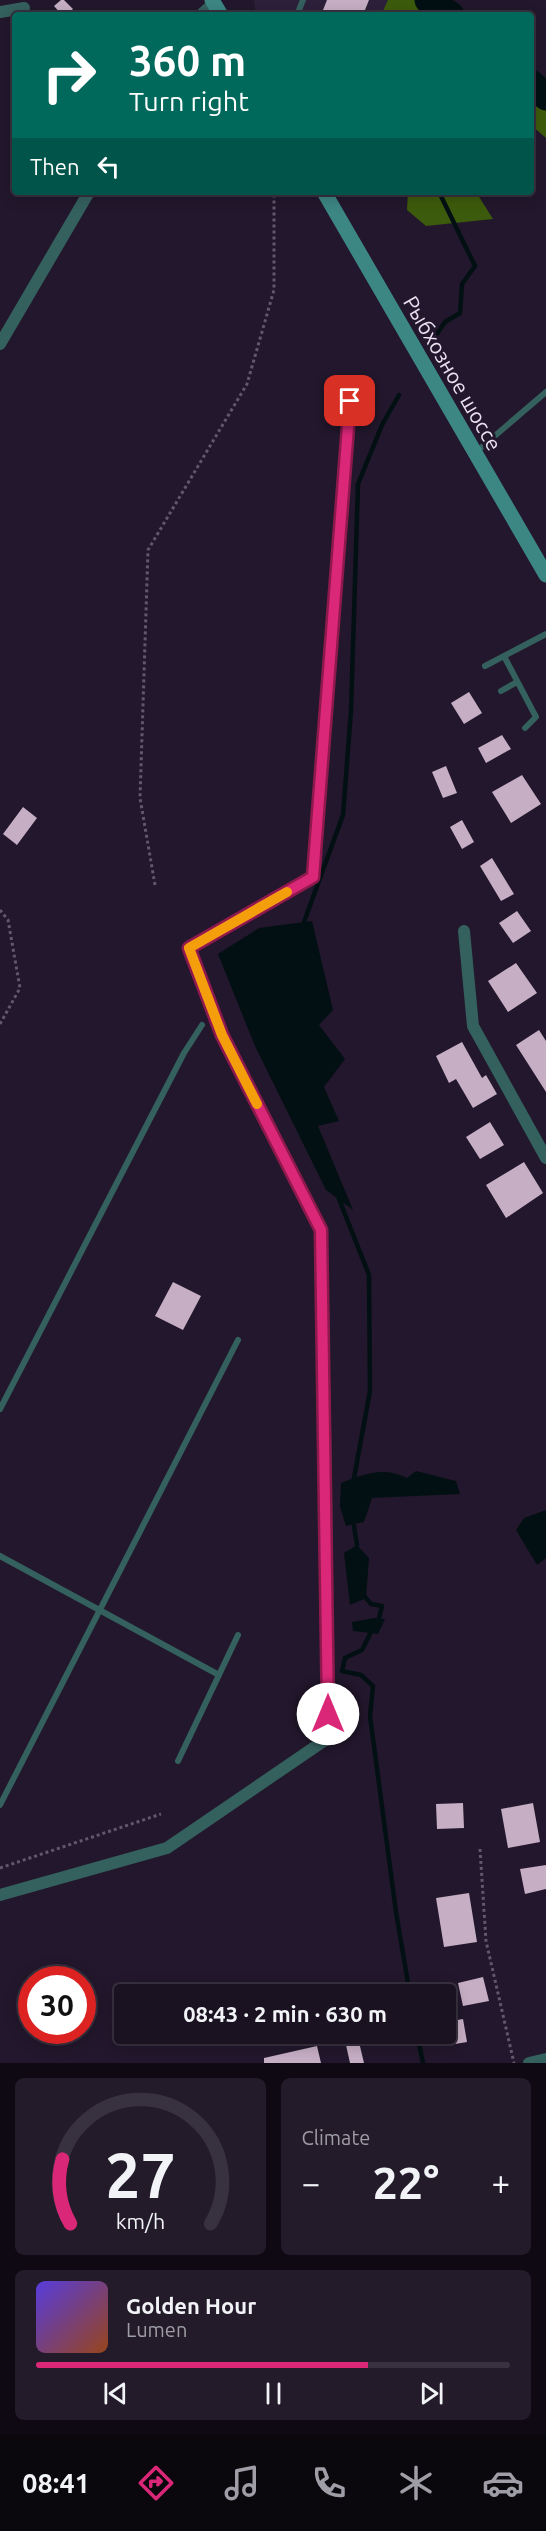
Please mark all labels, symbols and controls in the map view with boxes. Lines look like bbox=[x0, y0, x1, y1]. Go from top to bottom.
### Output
icon: right bbox=[30, 36, 108, 114]
text: 360 m bbox=[129, 37, 246, 84]
text: Turn right bbox=[129, 86, 249, 116]
icon: left bbox=[92, 150, 125, 183]
text: Then bbox=[30, 154, 80, 179]
street label: Рыбхозное шоссе bbox=[399, 291, 507, 455]
pin bbox=[324, 375, 375, 426]
icon: arrive bbox=[333, 384, 366, 417]
position arrow bbox=[296, 1682, 360, 1746]
speed limit sign: 30 bbox=[18, 1966, 96, 2044]
text: 08:43 · 2 min · 630 m bbox=[183, 2001, 387, 2026]
text: Climate bbox=[302, 2126, 370, 2149]
text: 27 bbox=[105, 2140, 175, 2210]
text: 22° bbox=[372, 2157, 439, 2208]
text: − bbox=[302, 2164, 320, 2201]
text: + bbox=[491, 2164, 510, 2201]
text: km/h bbox=[115, 2209, 165, 2233]
text: Golden Hour bbox=[126, 2293, 256, 2318]
text: Lumen bbox=[126, 2318, 187, 2341]
icon: previous bbox=[99, 2377, 132, 2410]
icon: pause bbox=[257, 2377, 290, 2410]
icon: next bbox=[415, 2377, 448, 2410]
icon: directions bbox=[135, 2462, 177, 2504]
icon: music bbox=[221, 2462, 263, 2504]
icon: phone bbox=[308, 2462, 350, 2504]
icon: climate bbox=[395, 2462, 437, 2504]
icon: car bbox=[482, 2462, 524, 2504]
text: 08:41 bbox=[22, 2468, 90, 2498]

